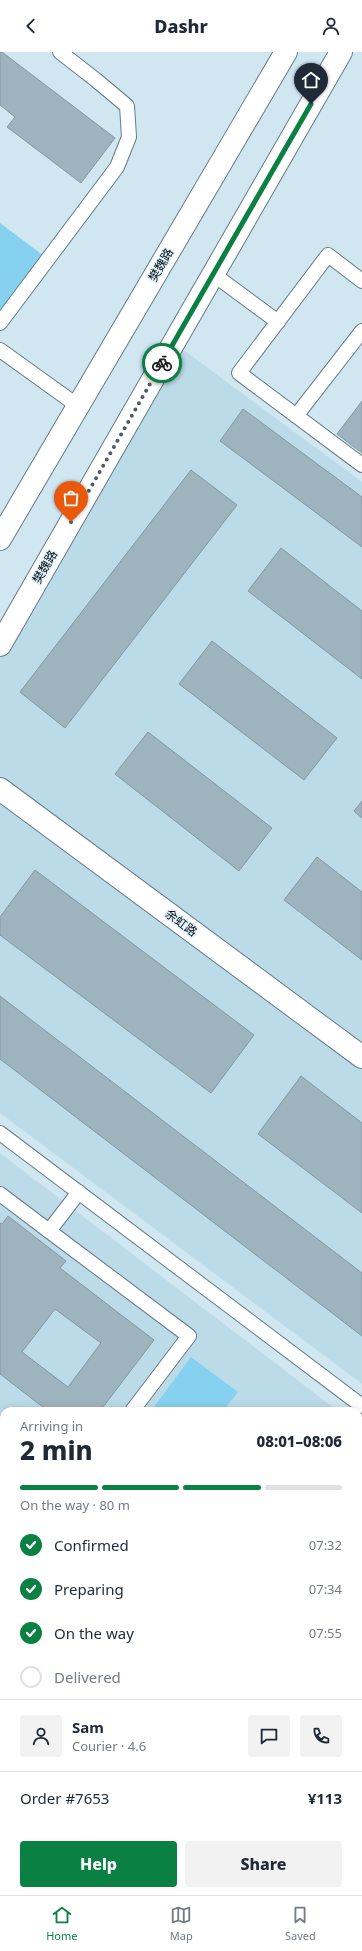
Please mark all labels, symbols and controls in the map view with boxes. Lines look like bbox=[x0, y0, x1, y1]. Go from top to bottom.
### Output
text: Dashr bbox=[154, 14, 208, 38]
icon: back bbox=[20, 15, 42, 37]
icon: person bbox=[320, 15, 342, 37]
pin bbox=[294, 63, 328, 104]
icon: home bbox=[300, 69, 322, 91]
street label: 樊魏路 bbox=[144, 245, 177, 285]
courier bbox=[142, 343, 182, 383]
icon: bike bbox=[151, 352, 173, 374]
pin bbox=[54, 481, 88, 522]
icon: bag bbox=[60, 487, 82, 509]
street label: 樊魏路 bbox=[28, 547, 61, 587]
street label: 余虹路 bbox=[162, 905, 201, 940]
text: Arriving in bbox=[20, 1417, 83, 1435]
text: 08:01–08:06 bbox=[257, 1431, 342, 1451]
text: 2 min bbox=[20, 1432, 93, 1468]
text: On the way · 80 m bbox=[20, 1496, 130, 1514]
icon: check bbox=[20, 1534, 42, 1556]
text: Confirmed bbox=[54, 1535, 129, 1555]
text: 07:32 bbox=[309, 1536, 342, 1554]
icon: check bbox=[20, 1578, 42, 1600]
text: Preparing bbox=[54, 1579, 124, 1599]
text: 07:34 bbox=[309, 1580, 342, 1598]
icon: check bbox=[20, 1622, 42, 1644]
text: On the way bbox=[54, 1623, 134, 1643]
text: 07:55 bbox=[309, 1624, 342, 1642]
text: Delivered bbox=[54, 1667, 121, 1687]
button: person bbox=[20, 1715, 62, 1757]
button: chat bbox=[248, 1715, 290, 1757]
button: phone bbox=[300, 1715, 342, 1757]
text: Sam bbox=[72, 1717, 104, 1737]
text: Courier · 4.6 bbox=[72, 1737, 146, 1755]
text: Order #7653 bbox=[20, 1788, 109, 1808]
text: ¥113 bbox=[308, 1788, 342, 1808]
button: Help bbox=[20, 1841, 177, 1887]
button: Share bbox=[185, 1841, 342, 1887]
tab: Home bbox=[46, 1904, 77, 1943]
tab: Map bbox=[170, 1904, 193, 1943]
tab: Saved bbox=[285, 1904, 316, 1943]

